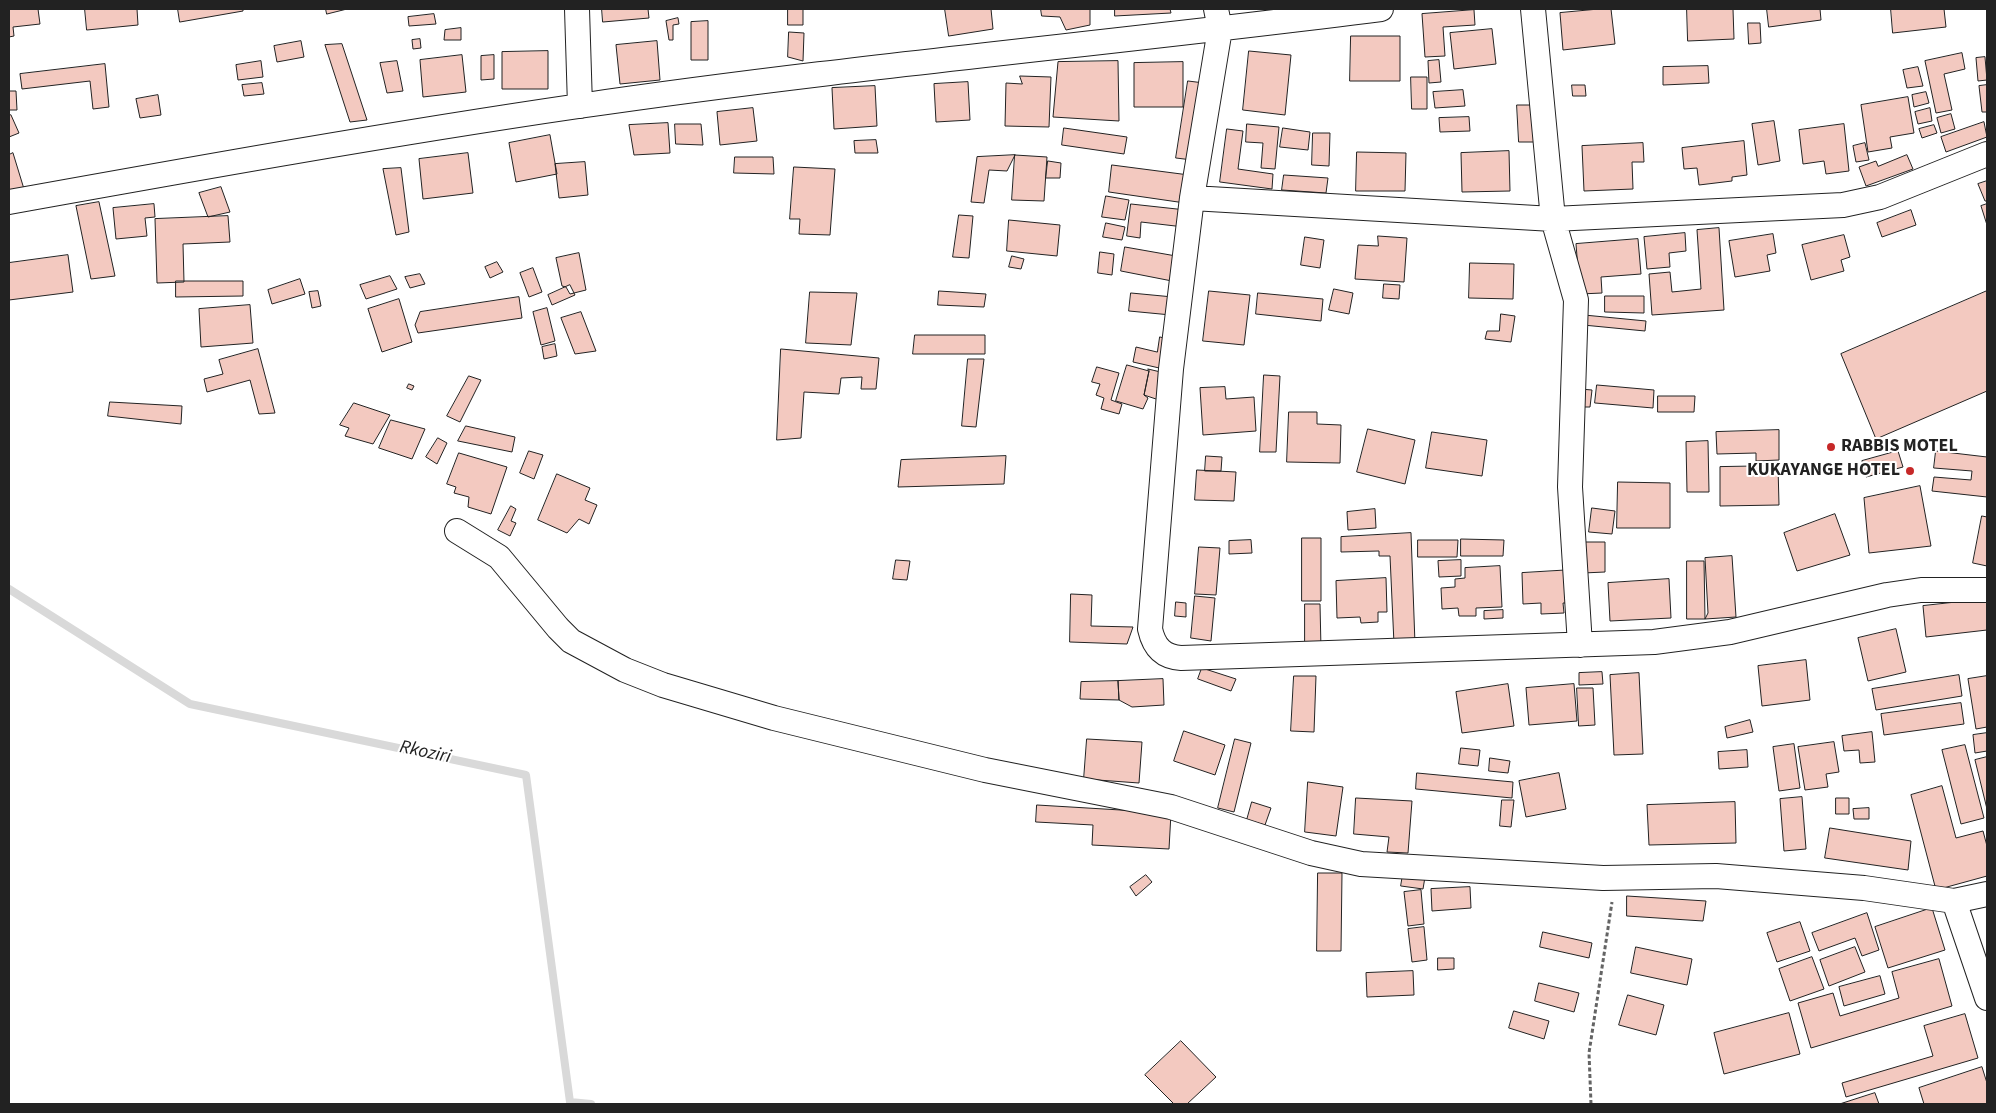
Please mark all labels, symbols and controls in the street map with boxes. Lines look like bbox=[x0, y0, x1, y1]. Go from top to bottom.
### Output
place label: RABBIS MOTEL bbox=[1841, 436, 1958, 458]
marker: RABBIS MOTEL bbox=[1825, 441, 1837, 453]
place label: KUKAYANGE HOTEL bbox=[1747, 460, 1900, 482]
marker: KUKAYANGE HOTEL bbox=[1904, 465, 1916, 477]
water label: Rkoziri bbox=[397, 736, 453, 770]

